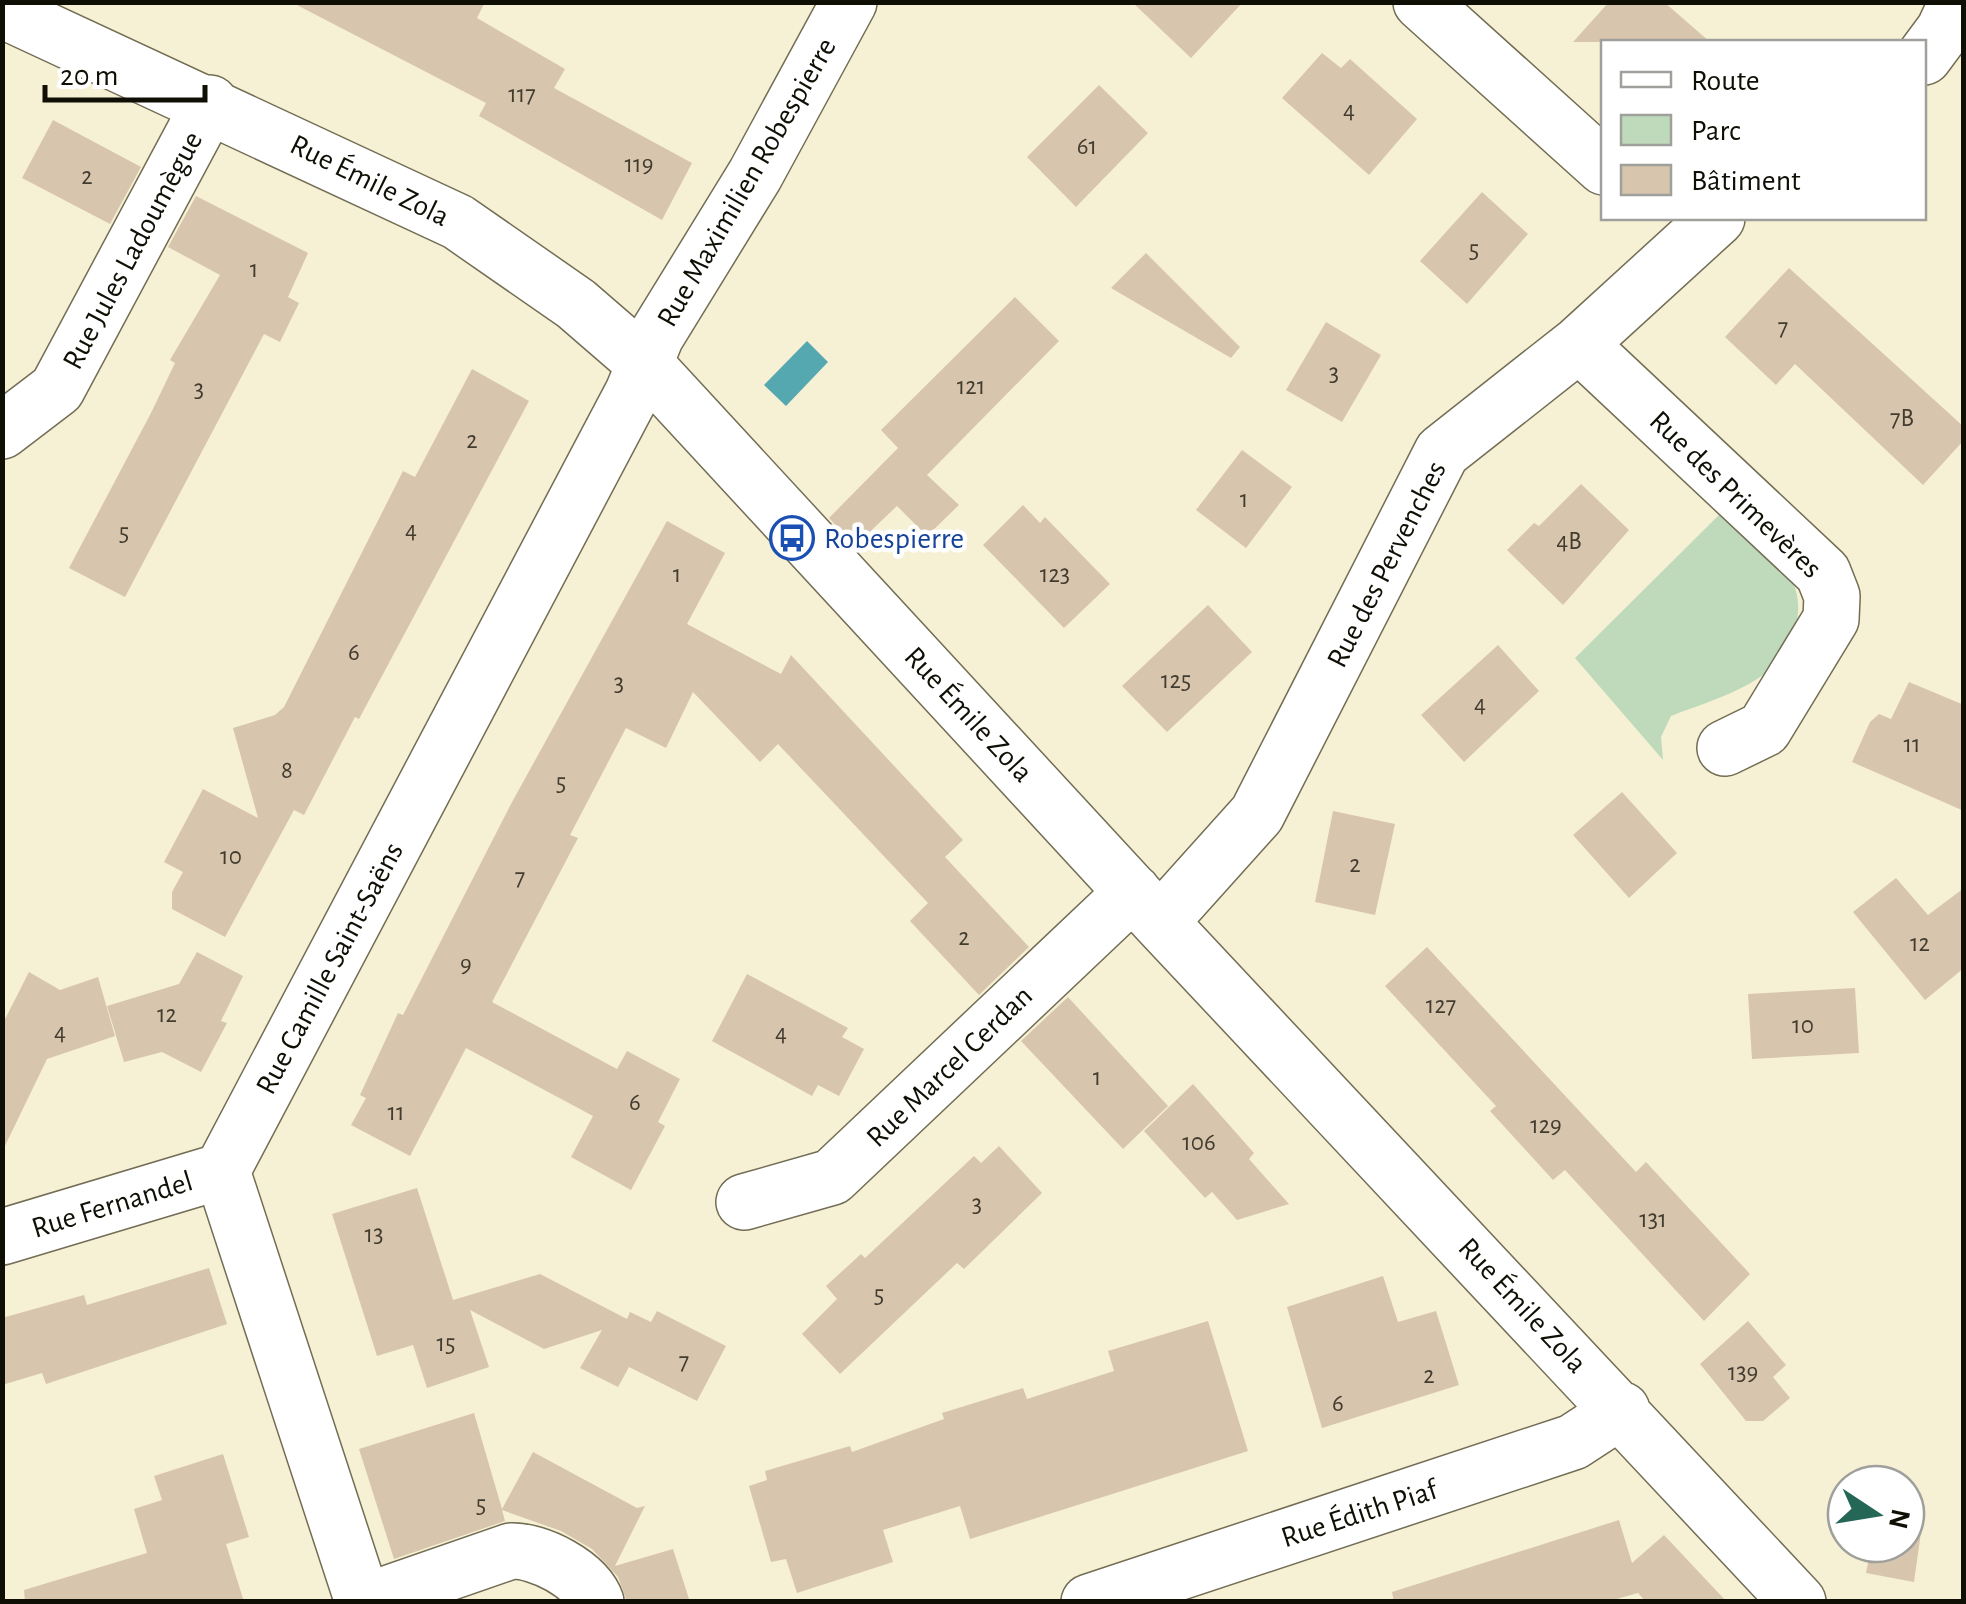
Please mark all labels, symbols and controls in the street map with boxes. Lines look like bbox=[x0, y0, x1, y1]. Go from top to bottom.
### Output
street label: Rue Maximilien Robespierre bbox=[652, 33, 842, 332]
scale bar bbox=[45, 40, 205, 102]
legend bbox=[1601, 40, 1926, 220]
text: 20 m bbox=[60, 61, 118, 91]
text: Route bbox=[1691, 66, 1760, 96]
house number: 117 bbox=[508, 82, 536, 107]
house number: 4 bbox=[1343, 98, 1355, 123]
text: Parc bbox=[1691, 116, 1741, 146]
street label: Rue Jules Ladoumègue bbox=[58, 127, 208, 374]
street label: Rue Émile Zola bbox=[285, 128, 455, 232]
house number: 61 bbox=[1077, 134, 1097, 159]
house number: 119 bbox=[625, 152, 653, 177]
house number: 2 bbox=[81, 164, 93, 189]
text: Bâtiment bbox=[1691, 166, 1801, 196]
house number: 5 bbox=[1469, 237, 1479, 262]
house number: 1 bbox=[250, 257, 258, 282]
house number: 7 bbox=[1778, 315, 1788, 340]
house number: 3 bbox=[1329, 361, 1339, 386]
house number: 121 bbox=[957, 374, 985, 399]
house number: 3 bbox=[194, 377, 204, 402]
street label: Rue des Primevères bbox=[1644, 405, 1827, 584]
house number: 7B bbox=[1890, 406, 1914, 431]
house number: 2 bbox=[466, 428, 478, 453]
street label: Rue des Pervenches bbox=[1322, 456, 1452, 673]
house number: 1 bbox=[1240, 487, 1248, 512]
bus stop icon: Robespierre bbox=[769, 515, 815, 561]
house number: 4 bbox=[405, 518, 417, 543]
house number: 5 bbox=[119, 520, 129, 545]
place label: Robespierre bbox=[824, 524, 964, 554]
house number: 4B bbox=[1556, 529, 1582, 554]
house number: 1 bbox=[673, 562, 681, 587]
house number: 123 bbox=[1040, 562, 1070, 587]
house number: 6 bbox=[348, 640, 360, 665]
street label: Rue Émile Zola bbox=[898, 640, 1040, 788]
house number: 125 bbox=[1161, 668, 1191, 693]
house number: 3 bbox=[614, 671, 624, 696]
house number: 4 bbox=[1474, 692, 1486, 717]
house number: 11 bbox=[1903, 732, 1921, 757]
house number: 8 bbox=[281, 758, 293, 783]
house number: 5 bbox=[556, 770, 566, 795]
street label: Rue Camille Saint-Saëns bbox=[251, 838, 409, 1099]
house number: 10 bbox=[220, 844, 242, 869]
house number: 2 bbox=[1349, 852, 1361, 877]
house number: 7 bbox=[515, 865, 525, 890]
house number: 2 bbox=[958, 925, 970, 950]
house number: 12 bbox=[1910, 931, 1930, 956]
house number: 9 bbox=[460, 952, 472, 977]
street label: Rue Marcel Cerdan bbox=[861, 980, 1038, 1153]
house number: 127 bbox=[1426, 993, 1456, 1018]
house number: 12 bbox=[157, 1002, 177, 1027]
house number: 10 bbox=[1792, 1013, 1814, 1038]
house number: 4 bbox=[54, 1020, 66, 1045]
house number: 4 bbox=[775, 1021, 787, 1046]
house number: 1 bbox=[1093, 1065, 1101, 1090]
house number: 6 bbox=[629, 1090, 641, 1115]
house number: 11 bbox=[387, 1100, 405, 1125]
house number: 129 bbox=[1530, 1113, 1562, 1138]
house number: 106 bbox=[1182, 1130, 1216, 1155]
street label: Rue Fernandel bbox=[28, 1166, 196, 1244]
house number: 3 bbox=[972, 1192, 982, 1217]
house number: 131 bbox=[1639, 1207, 1667, 1232]
house number: 13 bbox=[365, 1222, 383, 1247]
street label: Rue Émile Zola bbox=[1452, 1231, 1594, 1379]
house number: 5 bbox=[874, 1282, 884, 1307]
house number: 15 bbox=[436, 1331, 456, 1356]
house number: 7 bbox=[679, 1349, 689, 1374]
house number: 139 bbox=[1728, 1360, 1758, 1385]
house number: 2 bbox=[1423, 1363, 1435, 1388]
house number: 6 bbox=[1332, 1391, 1344, 1416]
north arrow bbox=[1826, 1464, 1926, 1564]
street label: Rue Édith Piaf bbox=[1277, 1472, 1443, 1553]
house number: 5 bbox=[476, 1492, 486, 1517]
text: N bbox=[1883, 1506, 1914, 1531]

